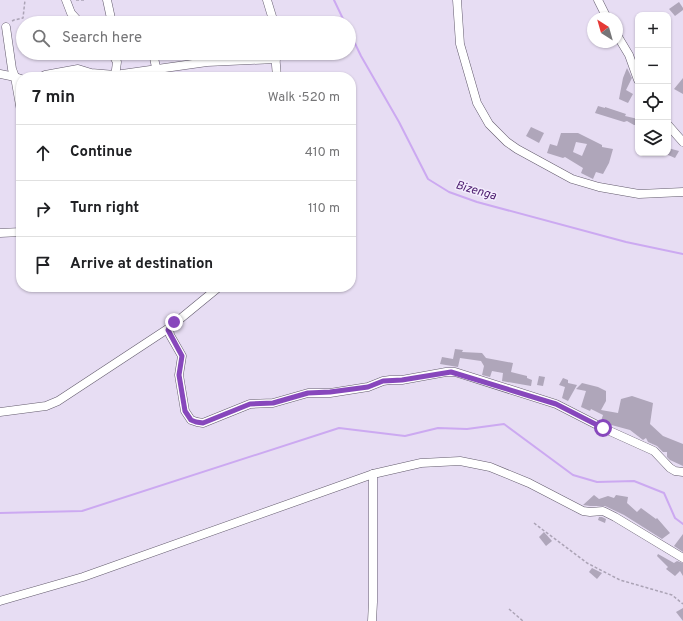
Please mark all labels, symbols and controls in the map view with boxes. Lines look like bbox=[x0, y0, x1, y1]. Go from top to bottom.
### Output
north arrow bbox=[587, 12, 623, 48]
map controls bbox=[635, 12, 671, 156]
button: + bbox=[635, 12, 671, 48]
search box bbox=[16, 16, 356, 60]
icon: search bbox=[30, 27, 52, 49]
text: Search here bbox=[62, 29, 142, 48]
button: − bbox=[635, 48, 671, 84]
button: locate bbox=[635, 84, 671, 120]
text: 7 min bbox=[32, 87, 75, 109]
text: Walk · 520 m bbox=[268, 90, 340, 106]
button: layers bbox=[635, 120, 671, 156]
icon: ahead bbox=[32, 142, 54, 164]
text: Continue bbox=[70, 143, 132, 162]
text: 410 m bbox=[305, 145, 340, 161]
water label: Bizenga bbox=[453, 178, 499, 205]
icon: right bbox=[32, 198, 54, 220]
text: Turn right bbox=[70, 199, 139, 218]
text: 110 m bbox=[308, 201, 340, 217]
icon: arrive bbox=[32, 254, 54, 276]
text: Arrive at destination bbox=[70, 255, 213, 274]
route end bbox=[165, 313, 183, 331]
route start bbox=[594, 419, 612, 437]

